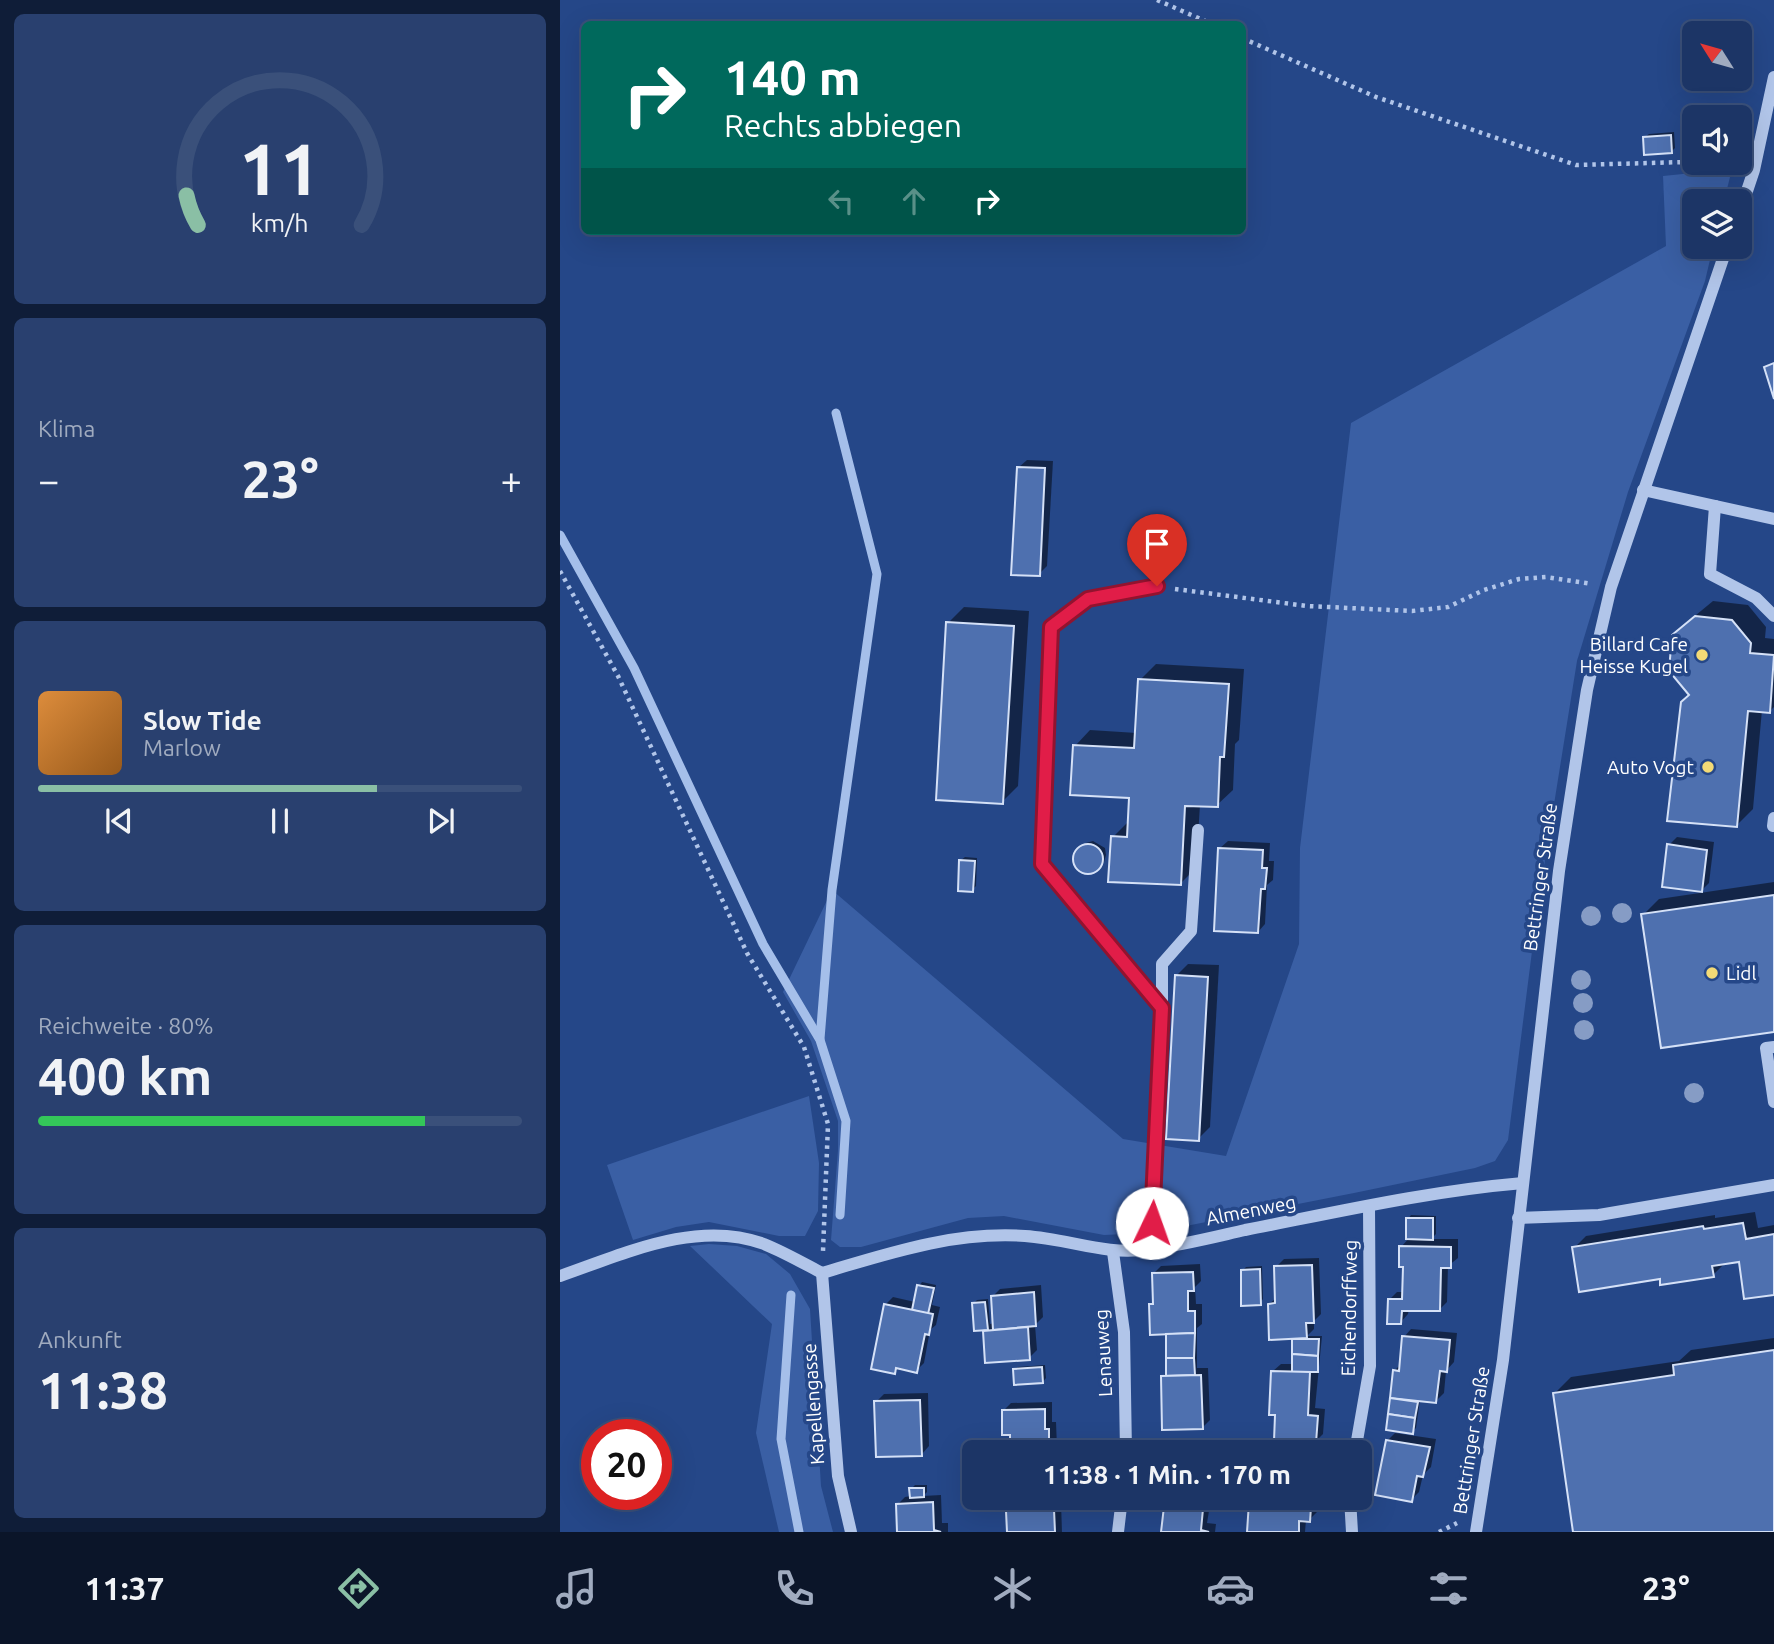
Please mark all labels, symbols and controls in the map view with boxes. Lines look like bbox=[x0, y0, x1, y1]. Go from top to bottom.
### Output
north arrow bbox=[1682, 21, 1752, 91]
map controls bbox=[1682, 21, 1752, 259]
icon: right bbox=[609, 49, 700, 140]
text: 140 m bbox=[724, 49, 861, 104]
button: sound bbox=[1682, 105, 1752, 175]
text: Rechts abbiegen bbox=[724, 107, 962, 143]
text: 11 bbox=[239, 127, 321, 209]
icon: left bbox=[822, 182, 860, 220]
icon: ahead bbox=[895, 182, 933, 220]
icon: right bbox=[968, 182, 1006, 220]
button: layers bbox=[1682, 189, 1752, 259]
text: km/h bbox=[251, 209, 309, 237]
text: Klima bbox=[38, 416, 95, 441]
text: 23° bbox=[241, 450, 319, 508]
text: − bbox=[38, 459, 59, 501]
text: + bbox=[501, 459, 522, 501]
pin bbox=[1127, 514, 1187, 586]
icon: arrive bbox=[1138, 525, 1176, 563]
place label: Billard Cafe Heisse Kugel bbox=[1580, 633, 1688, 677]
marker: Billard Cafe Heisse Kugel bbox=[1694, 647, 1710, 663]
text: Slow Tide bbox=[143, 706, 262, 735]
text: Marlow bbox=[143, 735, 221, 760]
place label: Auto Vogt bbox=[1607, 756, 1695, 778]
marker: Auto Vogt bbox=[1700, 759, 1716, 775]
street label: Bettringer Straße bbox=[1519, 801, 1561, 953]
icon: previous bbox=[100, 802, 138, 840]
icon: pause bbox=[261, 802, 299, 840]
icon: next bbox=[422, 802, 460, 840]
place label: Lidl bbox=[1726, 962, 1756, 984]
marker: Lidl bbox=[1704, 965, 1720, 981]
text: Reichweite · 80% bbox=[38, 1013, 214, 1038]
text: 400 km bbox=[38, 1047, 212, 1105]
position arrow bbox=[1115, 1186, 1189, 1260]
street label: Almenweg bbox=[1204, 1191, 1298, 1229]
street label: Eichendorffweg bbox=[1337, 1239, 1361, 1377]
street label: Lenauweg bbox=[1090, 1309, 1116, 1397]
text: Ankunft bbox=[38, 1327, 122, 1352]
street label: Kapellengasse bbox=[798, 1342, 828, 1466]
text: 11:38 bbox=[38, 1361, 168, 1419]
street label: Bettringer Straße bbox=[1448, 1364, 1494, 1516]
speed limit sign: 20 bbox=[581, 1419, 672, 1510]
text: 11:38 · 1 Min. · 170 m bbox=[1043, 1460, 1291, 1489]
icon: directions bbox=[334, 1564, 383, 1613]
icon: music bbox=[552, 1564, 601, 1613]
icon: phone bbox=[770, 1564, 819, 1613]
icon: climate bbox=[988, 1564, 1037, 1613]
icon: car bbox=[1206, 1564, 1255, 1613]
icon: filters bbox=[1424, 1564, 1473, 1613]
text: 11:37 bbox=[85, 1570, 165, 1606]
text: 23° bbox=[1642, 1570, 1689, 1606]

